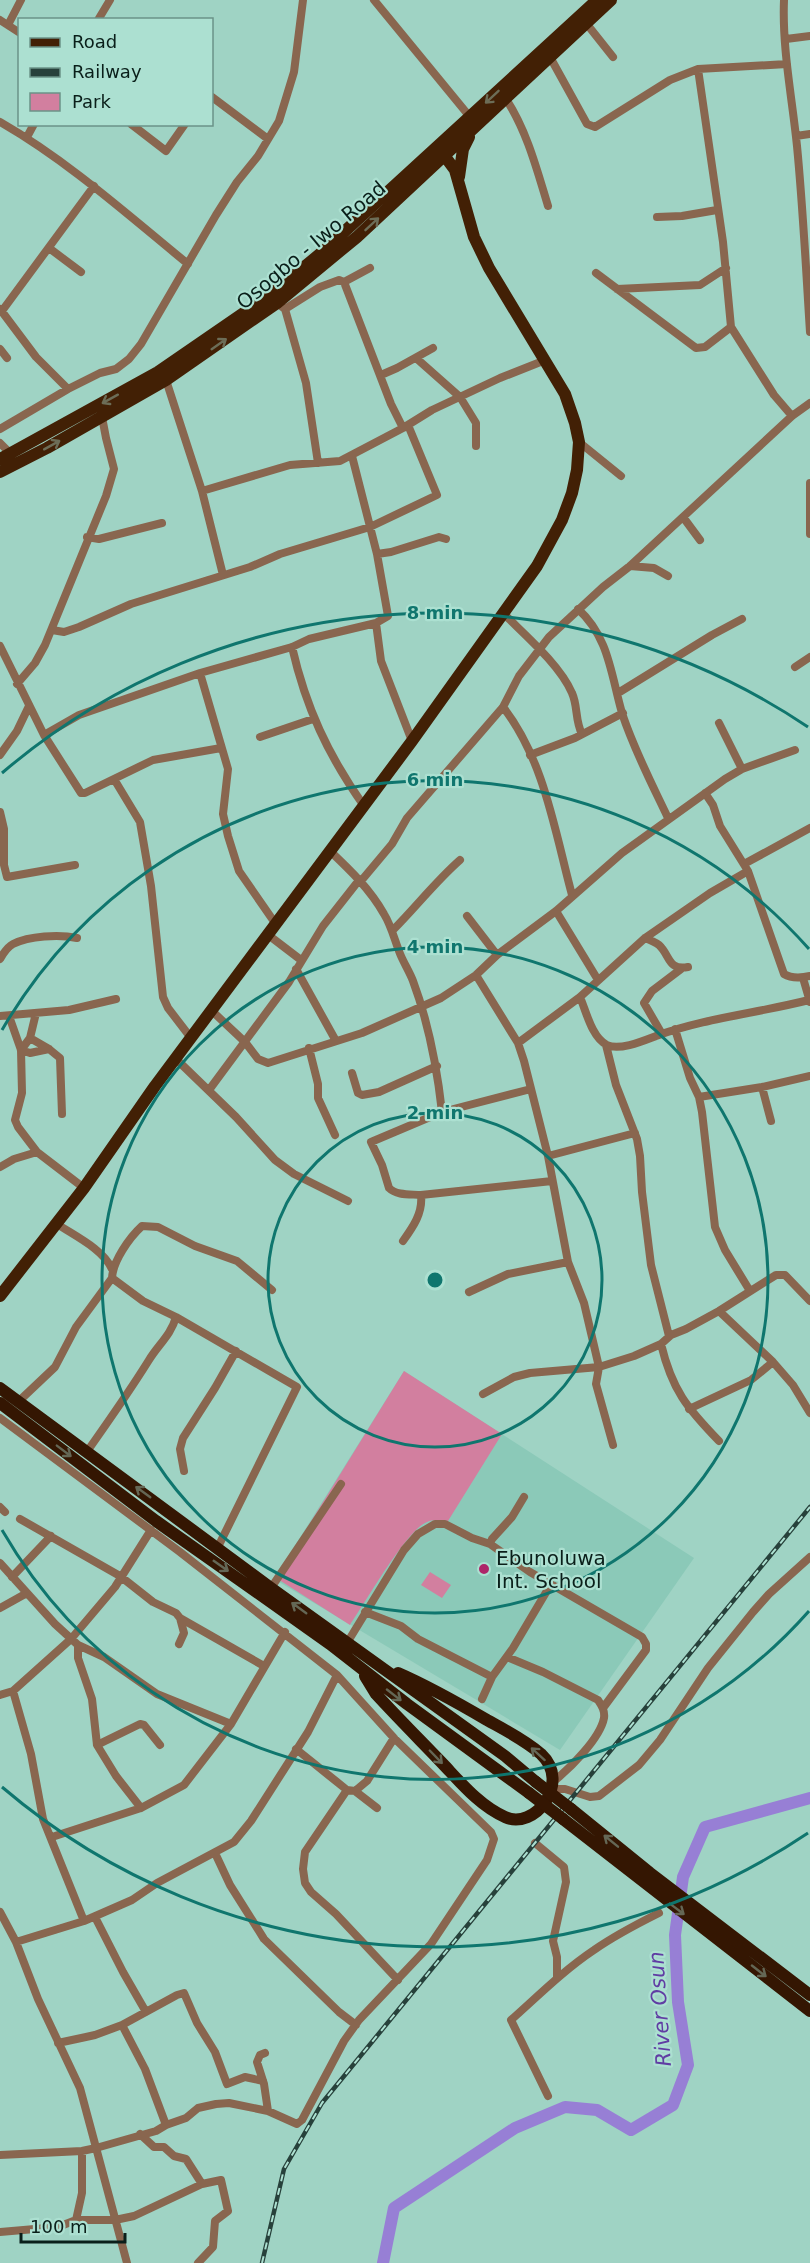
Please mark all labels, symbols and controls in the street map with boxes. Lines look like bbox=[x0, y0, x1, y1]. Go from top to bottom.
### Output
legend bbox=[18, 18, 213, 126]
text: Road bbox=[72, 31, 117, 52]
text: Railway bbox=[72, 61, 142, 82]
one-way arrow bbox=[485, 90, 500, 104]
text: Park bbox=[72, 91, 111, 112]
street label: Osogbo - Iwo Road bbox=[232, 176, 390, 314]
one-way arrow bbox=[364, 216, 379, 231]
one-way arrow bbox=[210, 338, 227, 350]
one-way arrow bbox=[101, 394, 119, 405]
one-way arrow bbox=[43, 439, 60, 451]
text: 8 min bbox=[407, 602, 463, 623]
text: 6 min bbox=[407, 769, 463, 790]
text: 4 min bbox=[407, 936, 463, 957]
text: 2 min bbox=[407, 1102, 463, 1123]
centre of rings bbox=[425, 1270, 445, 1290]
one-way arrow bbox=[55, 1444, 71, 1457]
one-way arrow bbox=[135, 1486, 151, 1498]
place label: Ebunoluwa Int. School bbox=[496, 1546, 606, 1593]
one-way arrow bbox=[212, 1560, 228, 1572]
marker: Ebunoluwa Int. School bbox=[477, 1562, 491, 1576]
one-way arrow bbox=[292, 1602, 308, 1615]
one-way arrow bbox=[386, 1688, 402, 1701]
one-way arrow bbox=[530, 1747, 545, 1761]
one-way arrow bbox=[429, 1750, 444, 1765]
one-way arrow bbox=[603, 1834, 619, 1847]
one-way arrow bbox=[669, 1902, 685, 1915]
water label: River Osun bbox=[644, 1951, 676, 2067]
one-way arrow bbox=[750, 1965, 766, 1978]
scale bar bbox=[21, 2206, 124, 2244]
text: 100 m bbox=[30, 2216, 88, 2237]

